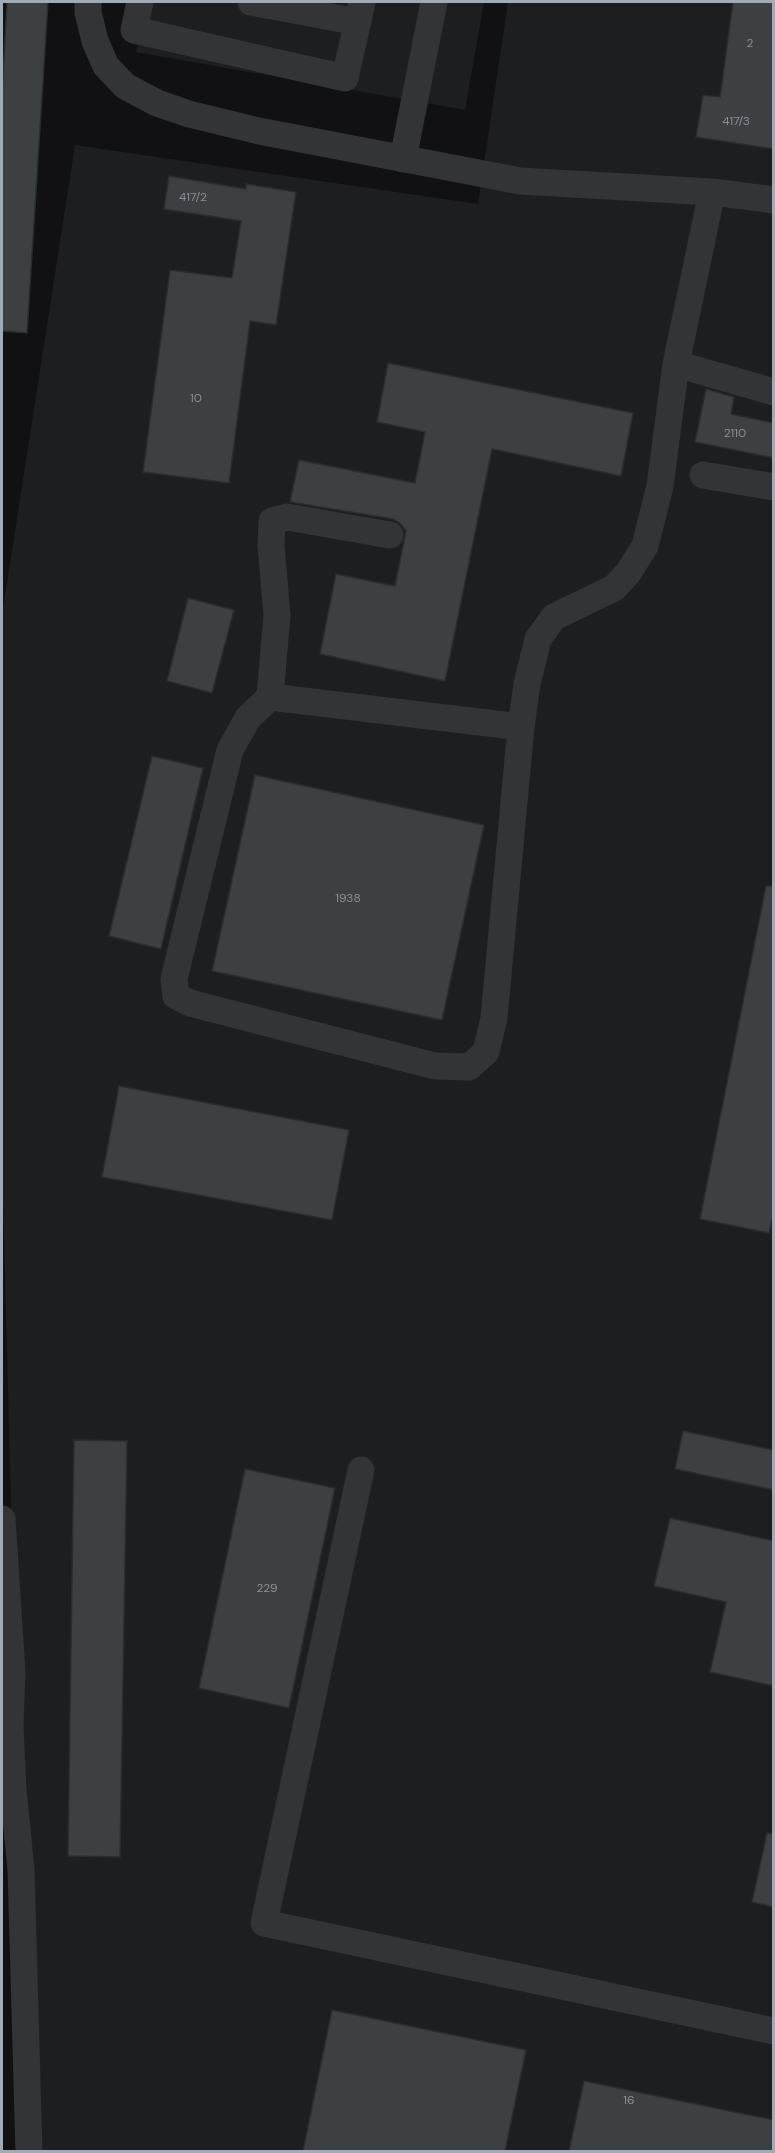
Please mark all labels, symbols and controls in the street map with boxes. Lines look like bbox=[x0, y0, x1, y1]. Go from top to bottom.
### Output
house number: 2 bbox=[747, 35, 754, 51]
house number: 417/3 bbox=[722, 113, 750, 129]
house number: 417/2 bbox=[179, 189, 207, 205]
house number: 10 bbox=[190, 390, 202, 406]
house number: 2110 bbox=[724, 425, 746, 441]
house number: 1938 bbox=[335, 890, 361, 906]
house number: 229 bbox=[256, 1580, 278, 1596]
house number: 16 bbox=[623, 2092, 635, 2108]

